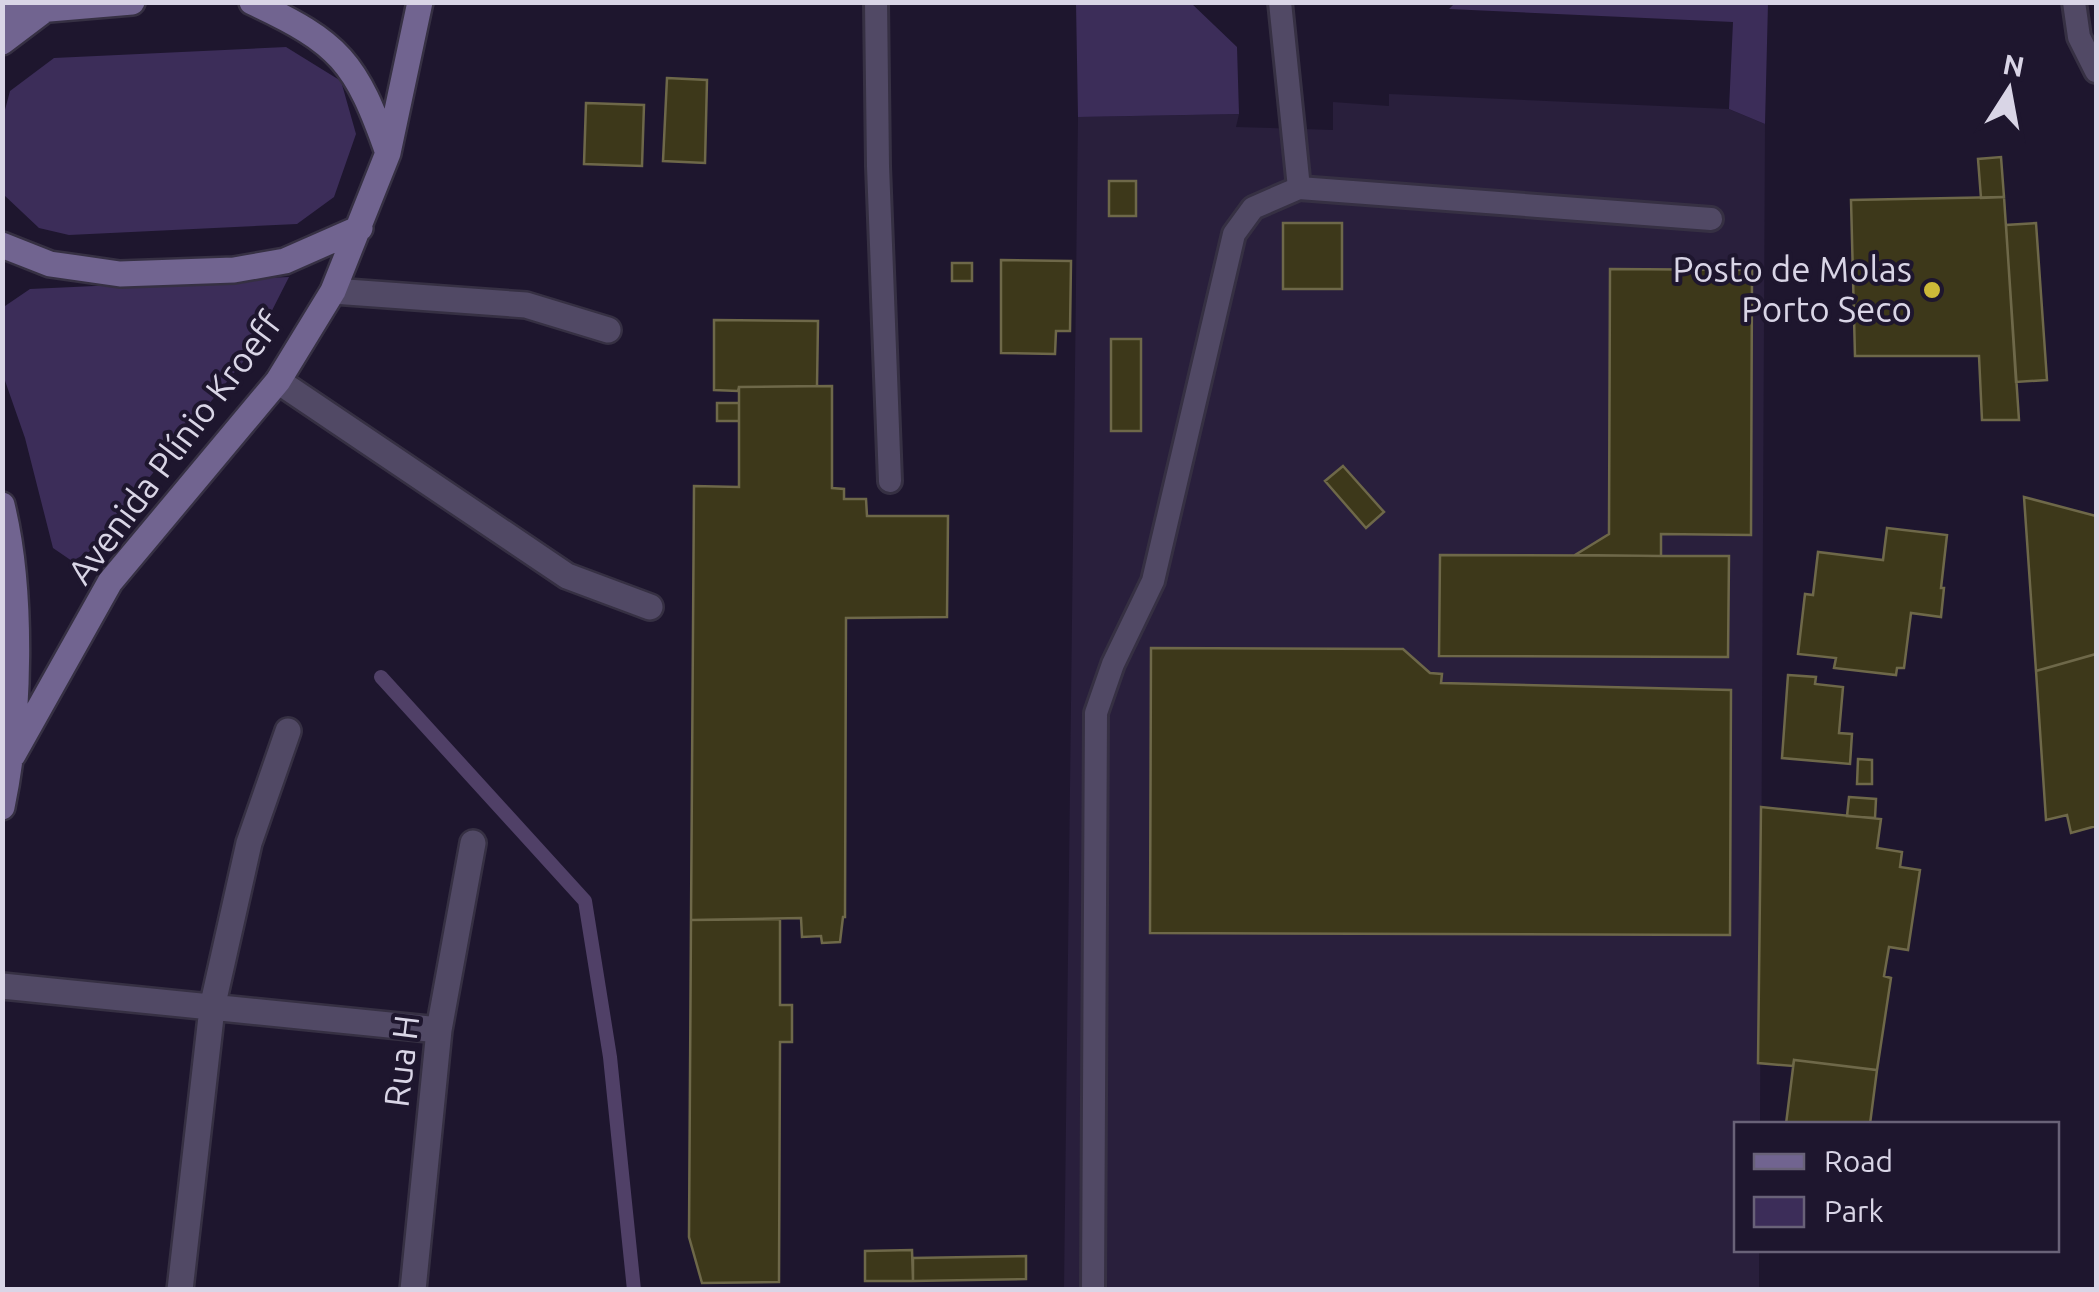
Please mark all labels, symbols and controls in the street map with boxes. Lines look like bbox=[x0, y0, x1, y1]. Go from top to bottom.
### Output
north arrow bbox=[1959, 40, 2059, 140]
text: N bbox=[2001, 48, 2027, 82]
place label: Posto de Molas Porto Seco bbox=[1672, 249, 1912, 329]
marker: Posto de Molas Porto Seco bbox=[1921, 279, 1943, 301]
street label: Avenida Plínio Kroeff bbox=[59, 303, 290, 591]
street label: Rua H bbox=[376, 1013, 426, 1109]
legend bbox=[1734, 1122, 2059, 1252]
text: Road bbox=[1824, 1144, 1893, 1178]
text: Park bbox=[1824, 1194, 1884, 1228]

